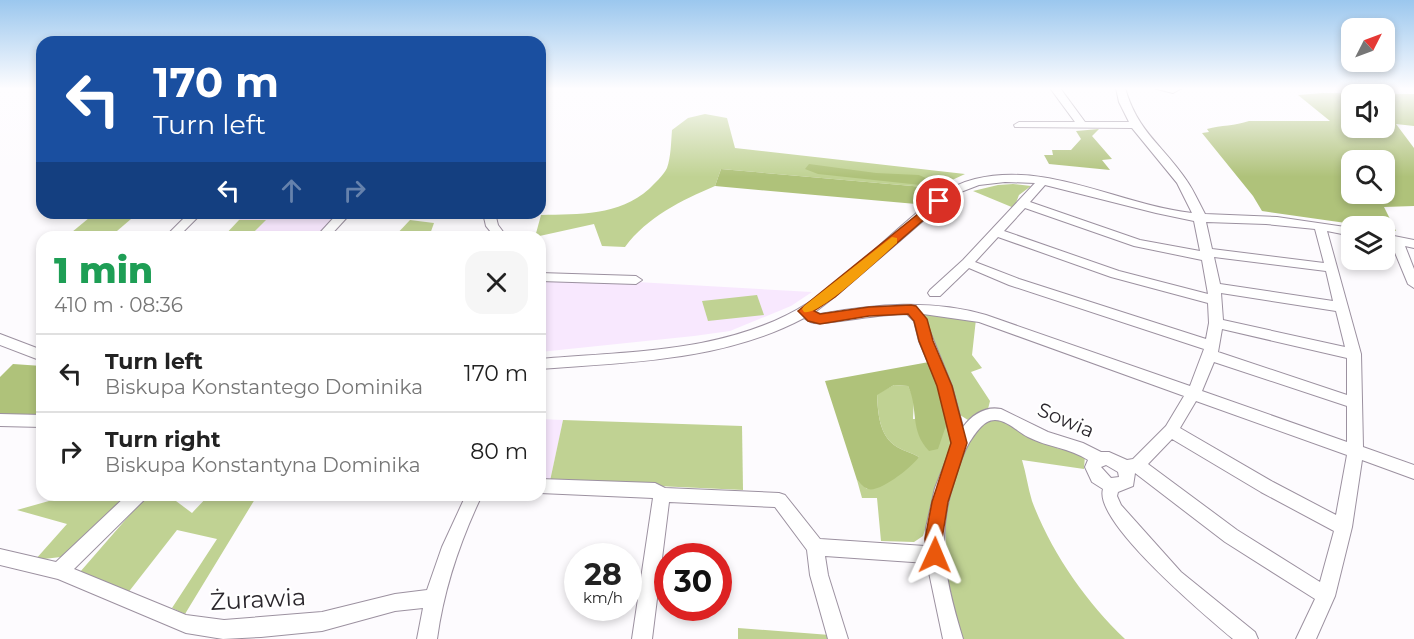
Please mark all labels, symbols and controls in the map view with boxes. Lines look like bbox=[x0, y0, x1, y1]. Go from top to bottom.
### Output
north arrow bbox=[1341, 18, 1395, 72]
map controls bbox=[1341, 18, 1395, 270]
text: 170 m bbox=[153, 56, 279, 108]
icon: left bbox=[54, 60, 132, 138]
button: sound bbox=[1341, 84, 1395, 138]
text: Turn left bbox=[153, 108, 266, 141]
button: search bbox=[1341, 150, 1395, 204]
icon: left bbox=[212, 174, 245, 207]
icon: ahead bbox=[275, 174, 308, 207]
icon: right bbox=[338, 174, 371, 207]
pin bbox=[913, 175, 964, 226]
icon: arrive bbox=[922, 184, 955, 217]
button: layers bbox=[1341, 216, 1395, 270]
text: 1 min bbox=[54, 248, 153, 292]
button: close bbox=[465, 251, 528, 314]
text: 410 m · 08:36 bbox=[54, 293, 183, 317]
text: Turn left bbox=[105, 348, 203, 375]
icon: left bbox=[54, 357, 87, 390]
text: 170 m bbox=[464, 360, 528, 387]
text: Biskupa Konstantego Dominika bbox=[105, 375, 423, 399]
street label: Sowia bbox=[1034, 397, 1098, 443]
text: Turn right bbox=[105, 426, 220, 453]
icon: right bbox=[54, 435, 87, 468]
text: 80 m bbox=[470, 438, 528, 465]
text: Biskupa Konstantyna Dominika bbox=[105, 453, 420, 477]
position arrow bbox=[903, 523, 967, 587]
speed limit sign: 30 bbox=[654, 543, 732, 621]
text: 28 bbox=[584, 556, 622, 593]
street label: Żurawia bbox=[209, 582, 307, 616]
text: km/h bbox=[583, 588, 623, 607]

